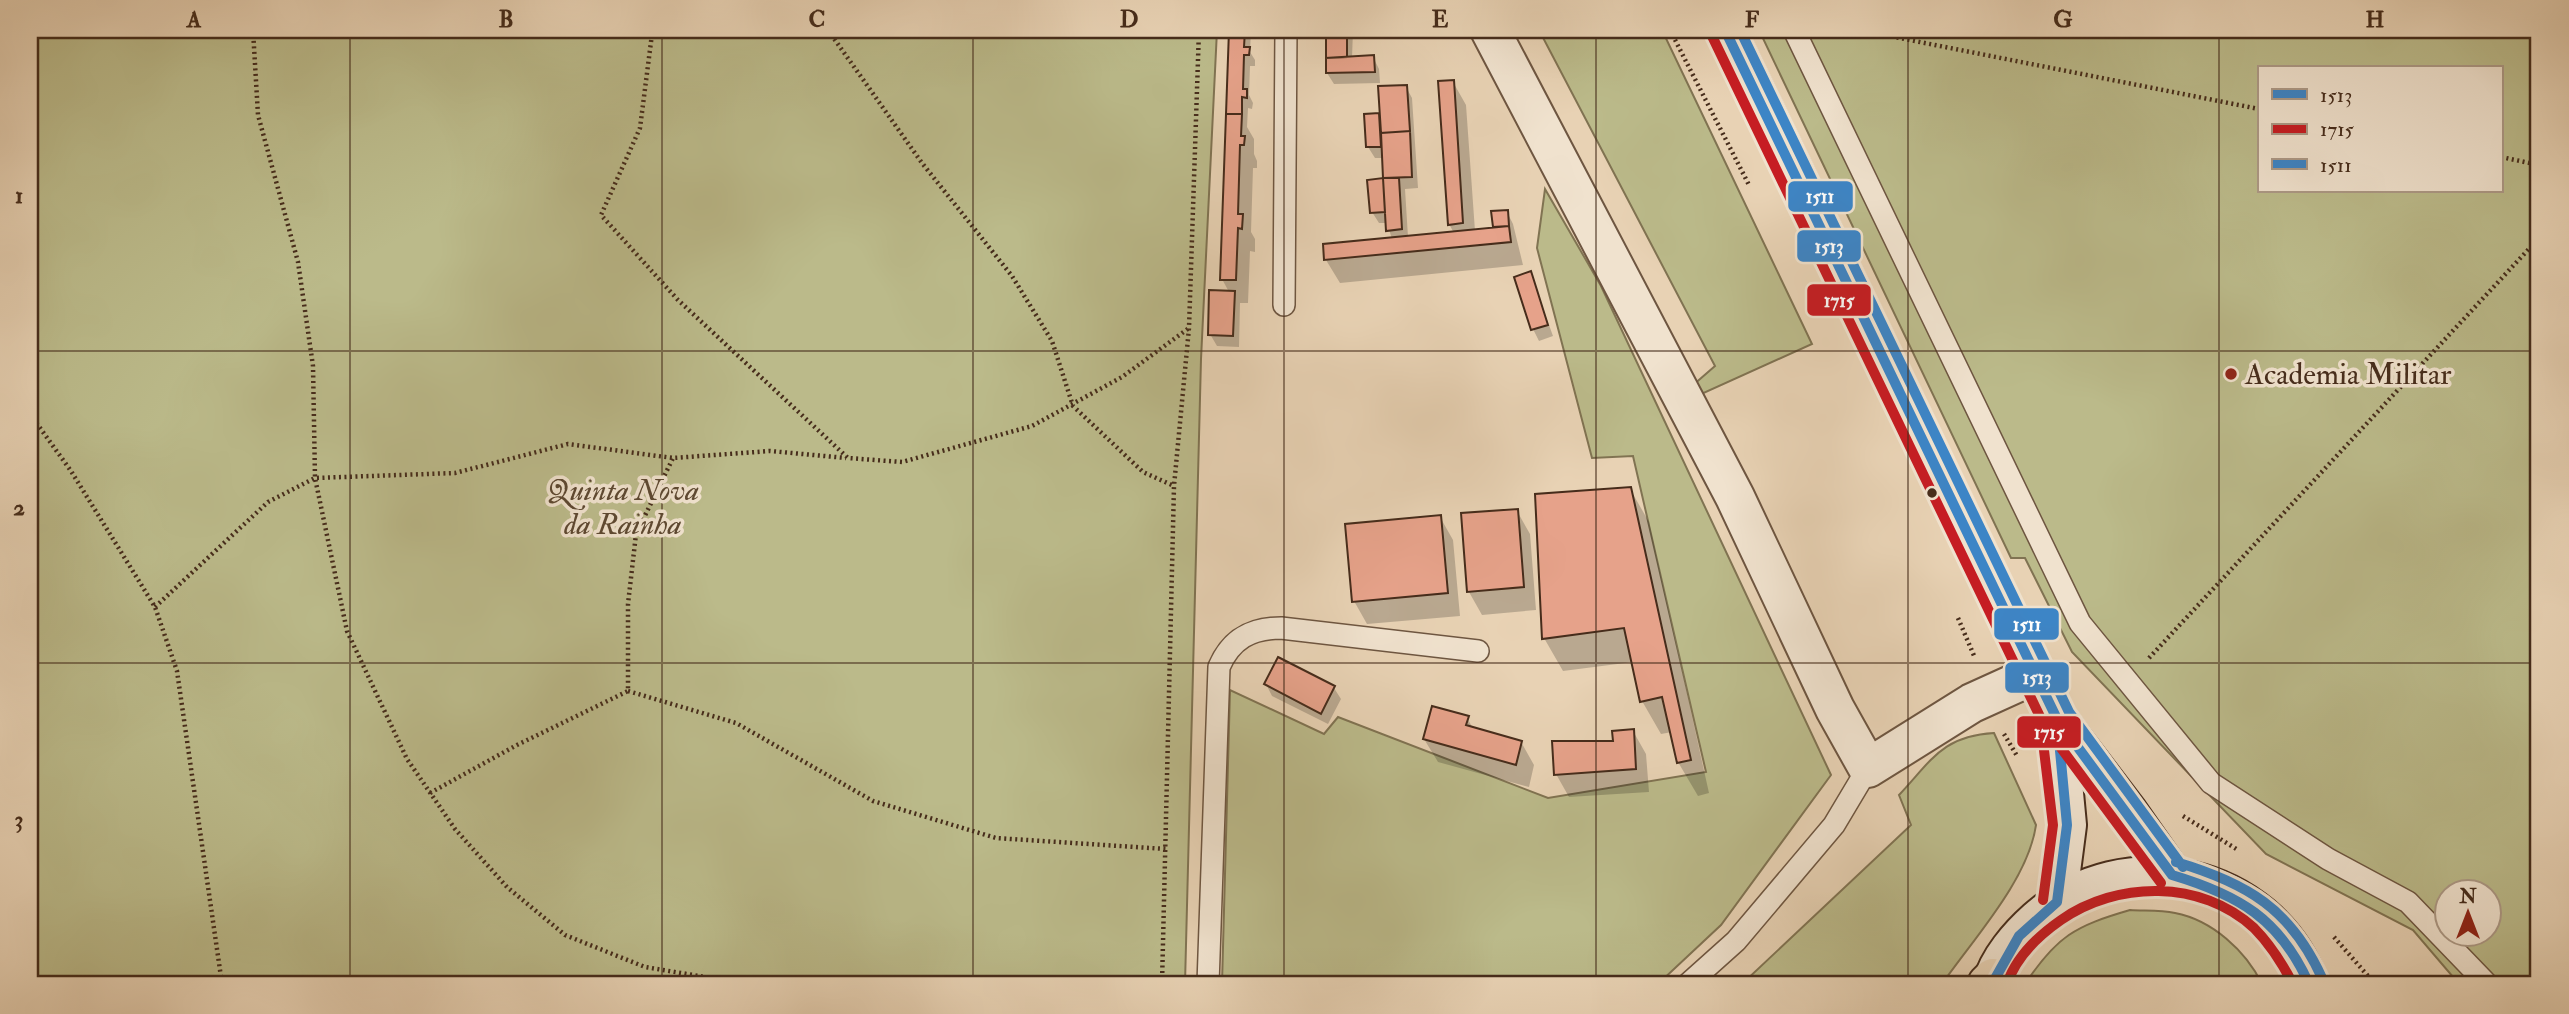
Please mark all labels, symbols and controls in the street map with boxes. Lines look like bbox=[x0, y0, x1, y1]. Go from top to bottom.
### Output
text: A bbox=[186, 5, 202, 34]
text: B bbox=[498, 5, 514, 34]
text: C bbox=[809, 5, 825, 34]
text: D bbox=[1120, 5, 1138, 34]
text: E bbox=[1432, 5, 1449, 34]
text: F bbox=[1745, 5, 1760, 34]
text: G bbox=[2053, 5, 2073, 34]
text: H bbox=[2366, 5, 2385, 34]
legend bbox=[2258, 66, 2502, 192]
text: 1513 bbox=[2320, 82, 2352, 109]
text: 1715 bbox=[2320, 116, 2355, 143]
text: 1511 bbox=[2320, 152, 2352, 179]
line badge: 1511 bbox=[1787, 180, 1854, 213]
text: 1 bbox=[15, 181, 23, 210]
text: 1511 bbox=[1806, 185, 1835, 209]
line badge: 1513 bbox=[1796, 229, 1862, 263]
text: 1513 bbox=[1814, 235, 1844, 259]
line badge: 1715 bbox=[1806, 283, 1872, 317]
text: 1715 bbox=[1824, 289, 1855, 313]
place label: Academia Militar bbox=[2244, 356, 2451, 393]
marker: Academia Militar bbox=[2223, 366, 2239, 382]
park label: Quinta Nova da Rainha bbox=[547, 472, 699, 543]
unlabelled marker bbox=[1925, 486, 1939, 500]
text: 2 bbox=[13, 493, 25, 522]
line badge: 1511 bbox=[1993, 607, 2060, 641]
text: 1511 bbox=[2013, 613, 2042, 637]
line badge: 1513 bbox=[2004, 661, 2070, 694]
text: 1513 bbox=[2022, 666, 2052, 690]
line badge: 1715 bbox=[2016, 715, 2082, 749]
text: 1715 bbox=[2034, 721, 2065, 745]
text: 3 bbox=[15, 805, 23, 834]
north arrow bbox=[2432, 878, 2502, 948]
text: N bbox=[2458, 885, 2477, 909]

